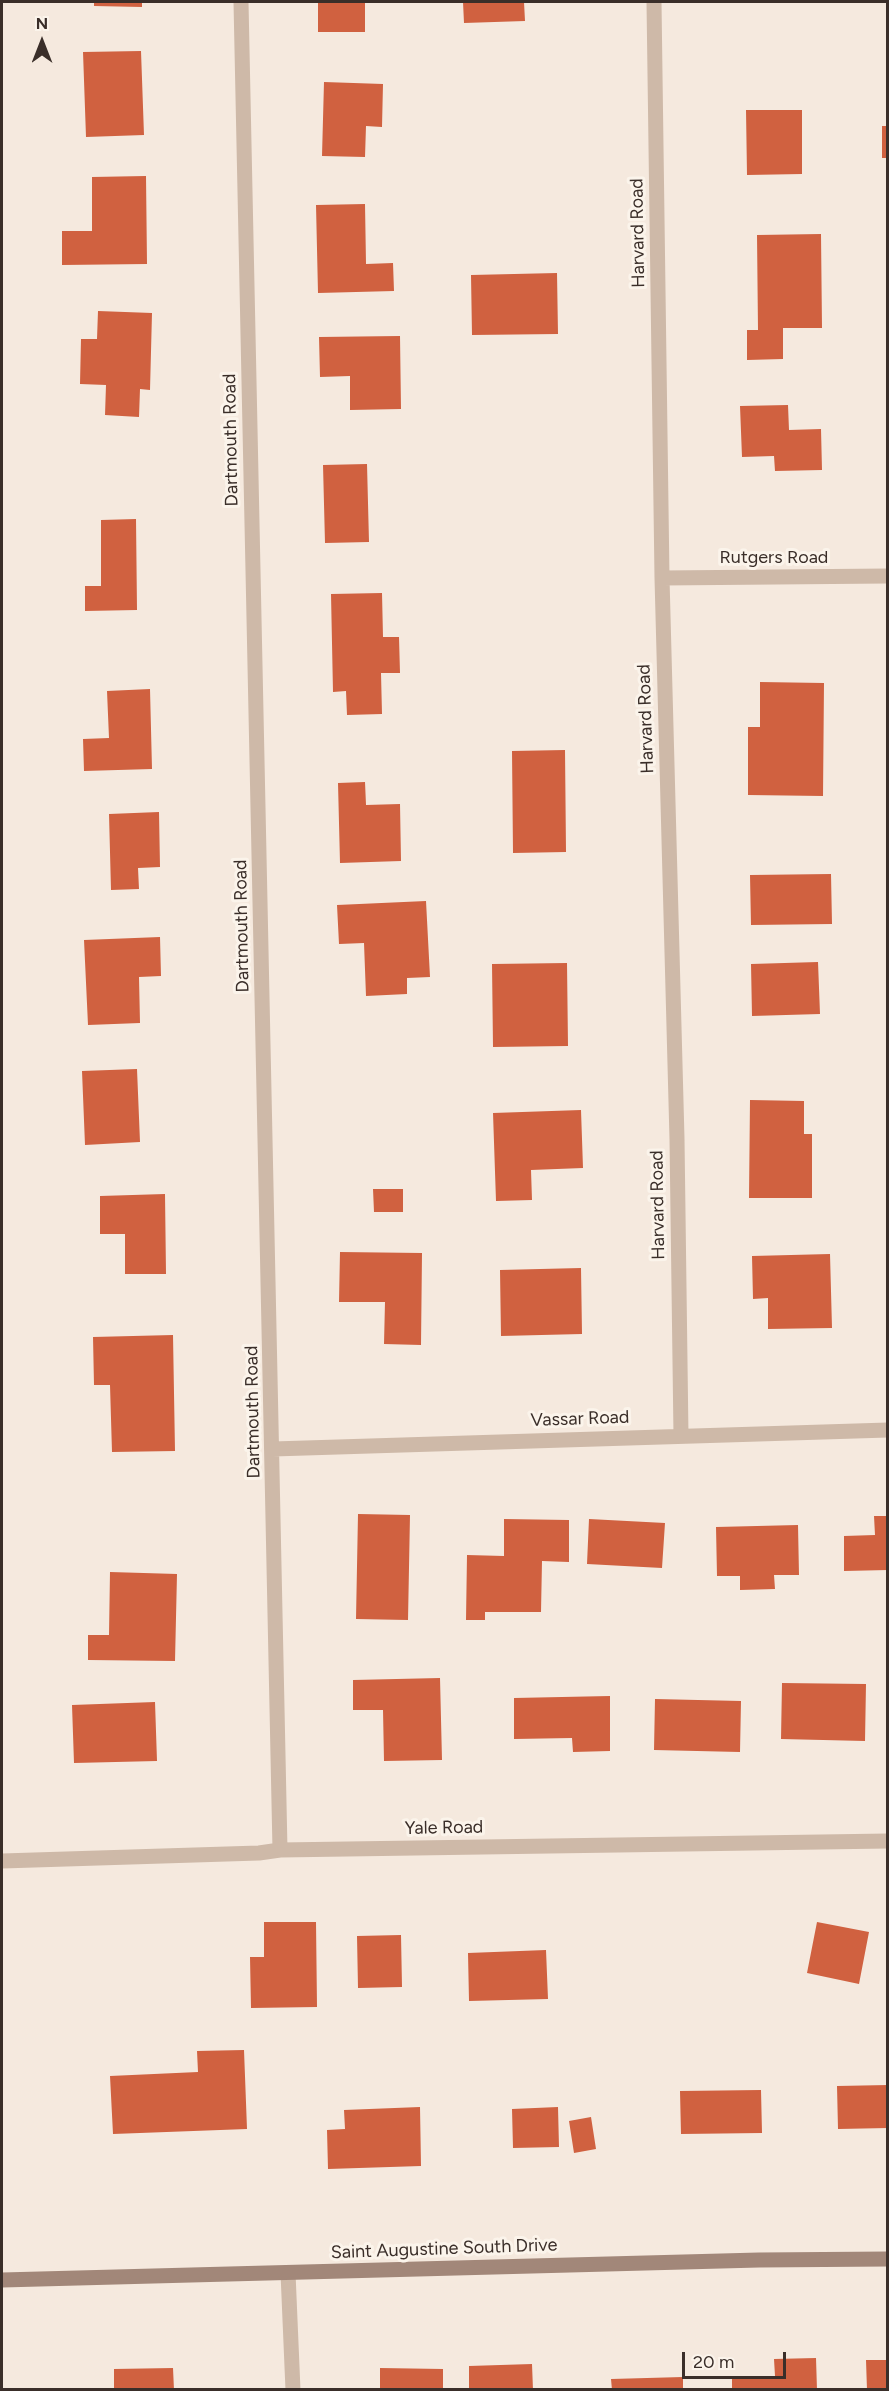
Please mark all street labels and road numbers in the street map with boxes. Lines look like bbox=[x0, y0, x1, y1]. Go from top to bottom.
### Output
street label: Harvard Road bbox=[626, 178, 650, 288]
street label: Dartmouth Road bbox=[219, 373, 243, 507]
street label: Rutgers Road bbox=[720, 547, 828, 569]
street label: Harvard Road bbox=[633, 664, 659, 774]
street label: Dartmouth Road bbox=[230, 859, 254, 993]
street label: Harvard Road bbox=[646, 1150, 670, 1260]
street label: Dartmouth Road bbox=[241, 1345, 265, 1479]
street label: Vassar Road bbox=[530, 1406, 630, 1432]
street label: Yale Road bbox=[404, 1817, 484, 1839]
street label: Saint Augustine South Drive bbox=[330, 2234, 558, 2264]

